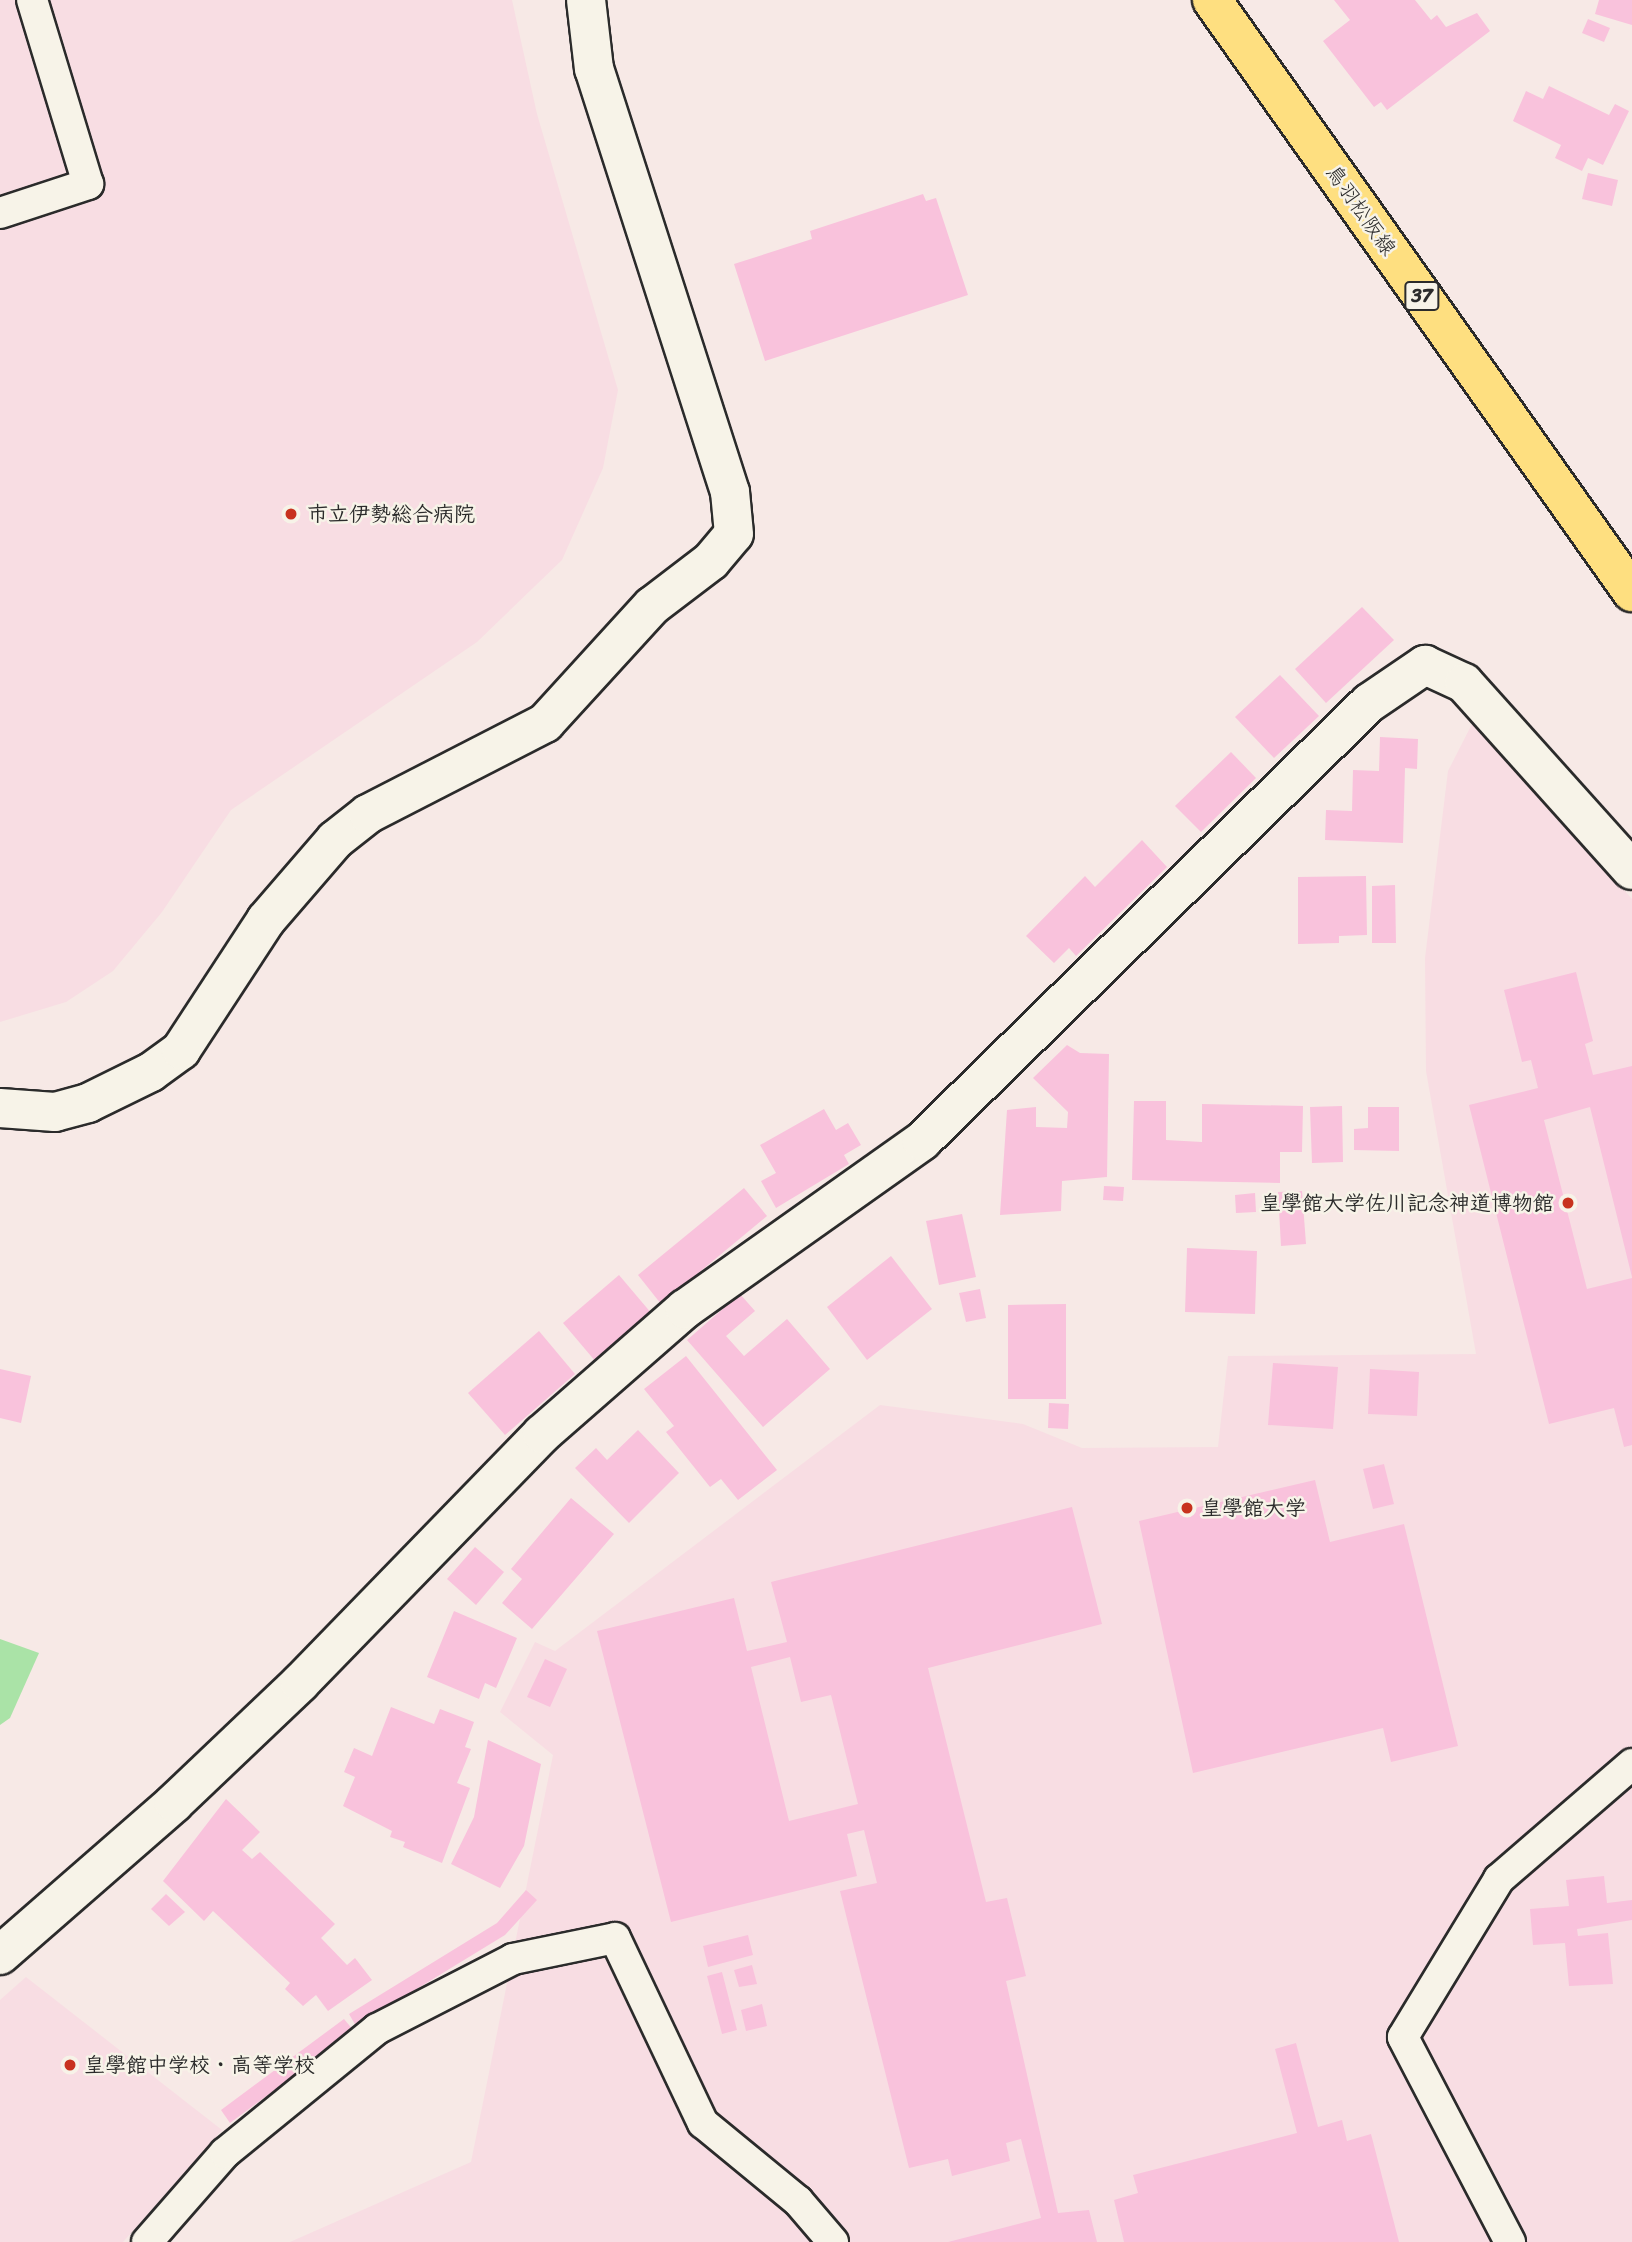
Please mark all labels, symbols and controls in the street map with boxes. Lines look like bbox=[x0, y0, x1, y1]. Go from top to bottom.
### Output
street label: 鳥羽松阪線 bbox=[1321, 160, 1401, 260]
road number: 37 bbox=[1403, 280, 1441, 312]
place label: 市立伊勢総合病院 bbox=[307, 501, 475, 527]
marker: 市立伊勢総合病院 bbox=[281, 504, 301, 524]
place label: 皇學館大学佐川記念神道博物館 bbox=[1260, 1190, 1554, 1216]
marker: 皇學館大学佐川記念神道博物館 bbox=[1560, 1195, 1576, 1211]
place label: 皇學館大学 bbox=[1201, 1495, 1306, 1521]
marker: 皇學館大学 bbox=[1179, 1500, 1195, 1516]
place label: 皇學館中学校・高等学校 bbox=[84, 2052, 315, 2078]
marker: 皇學館中学校・高等学校 bbox=[62, 2057, 78, 2073]

